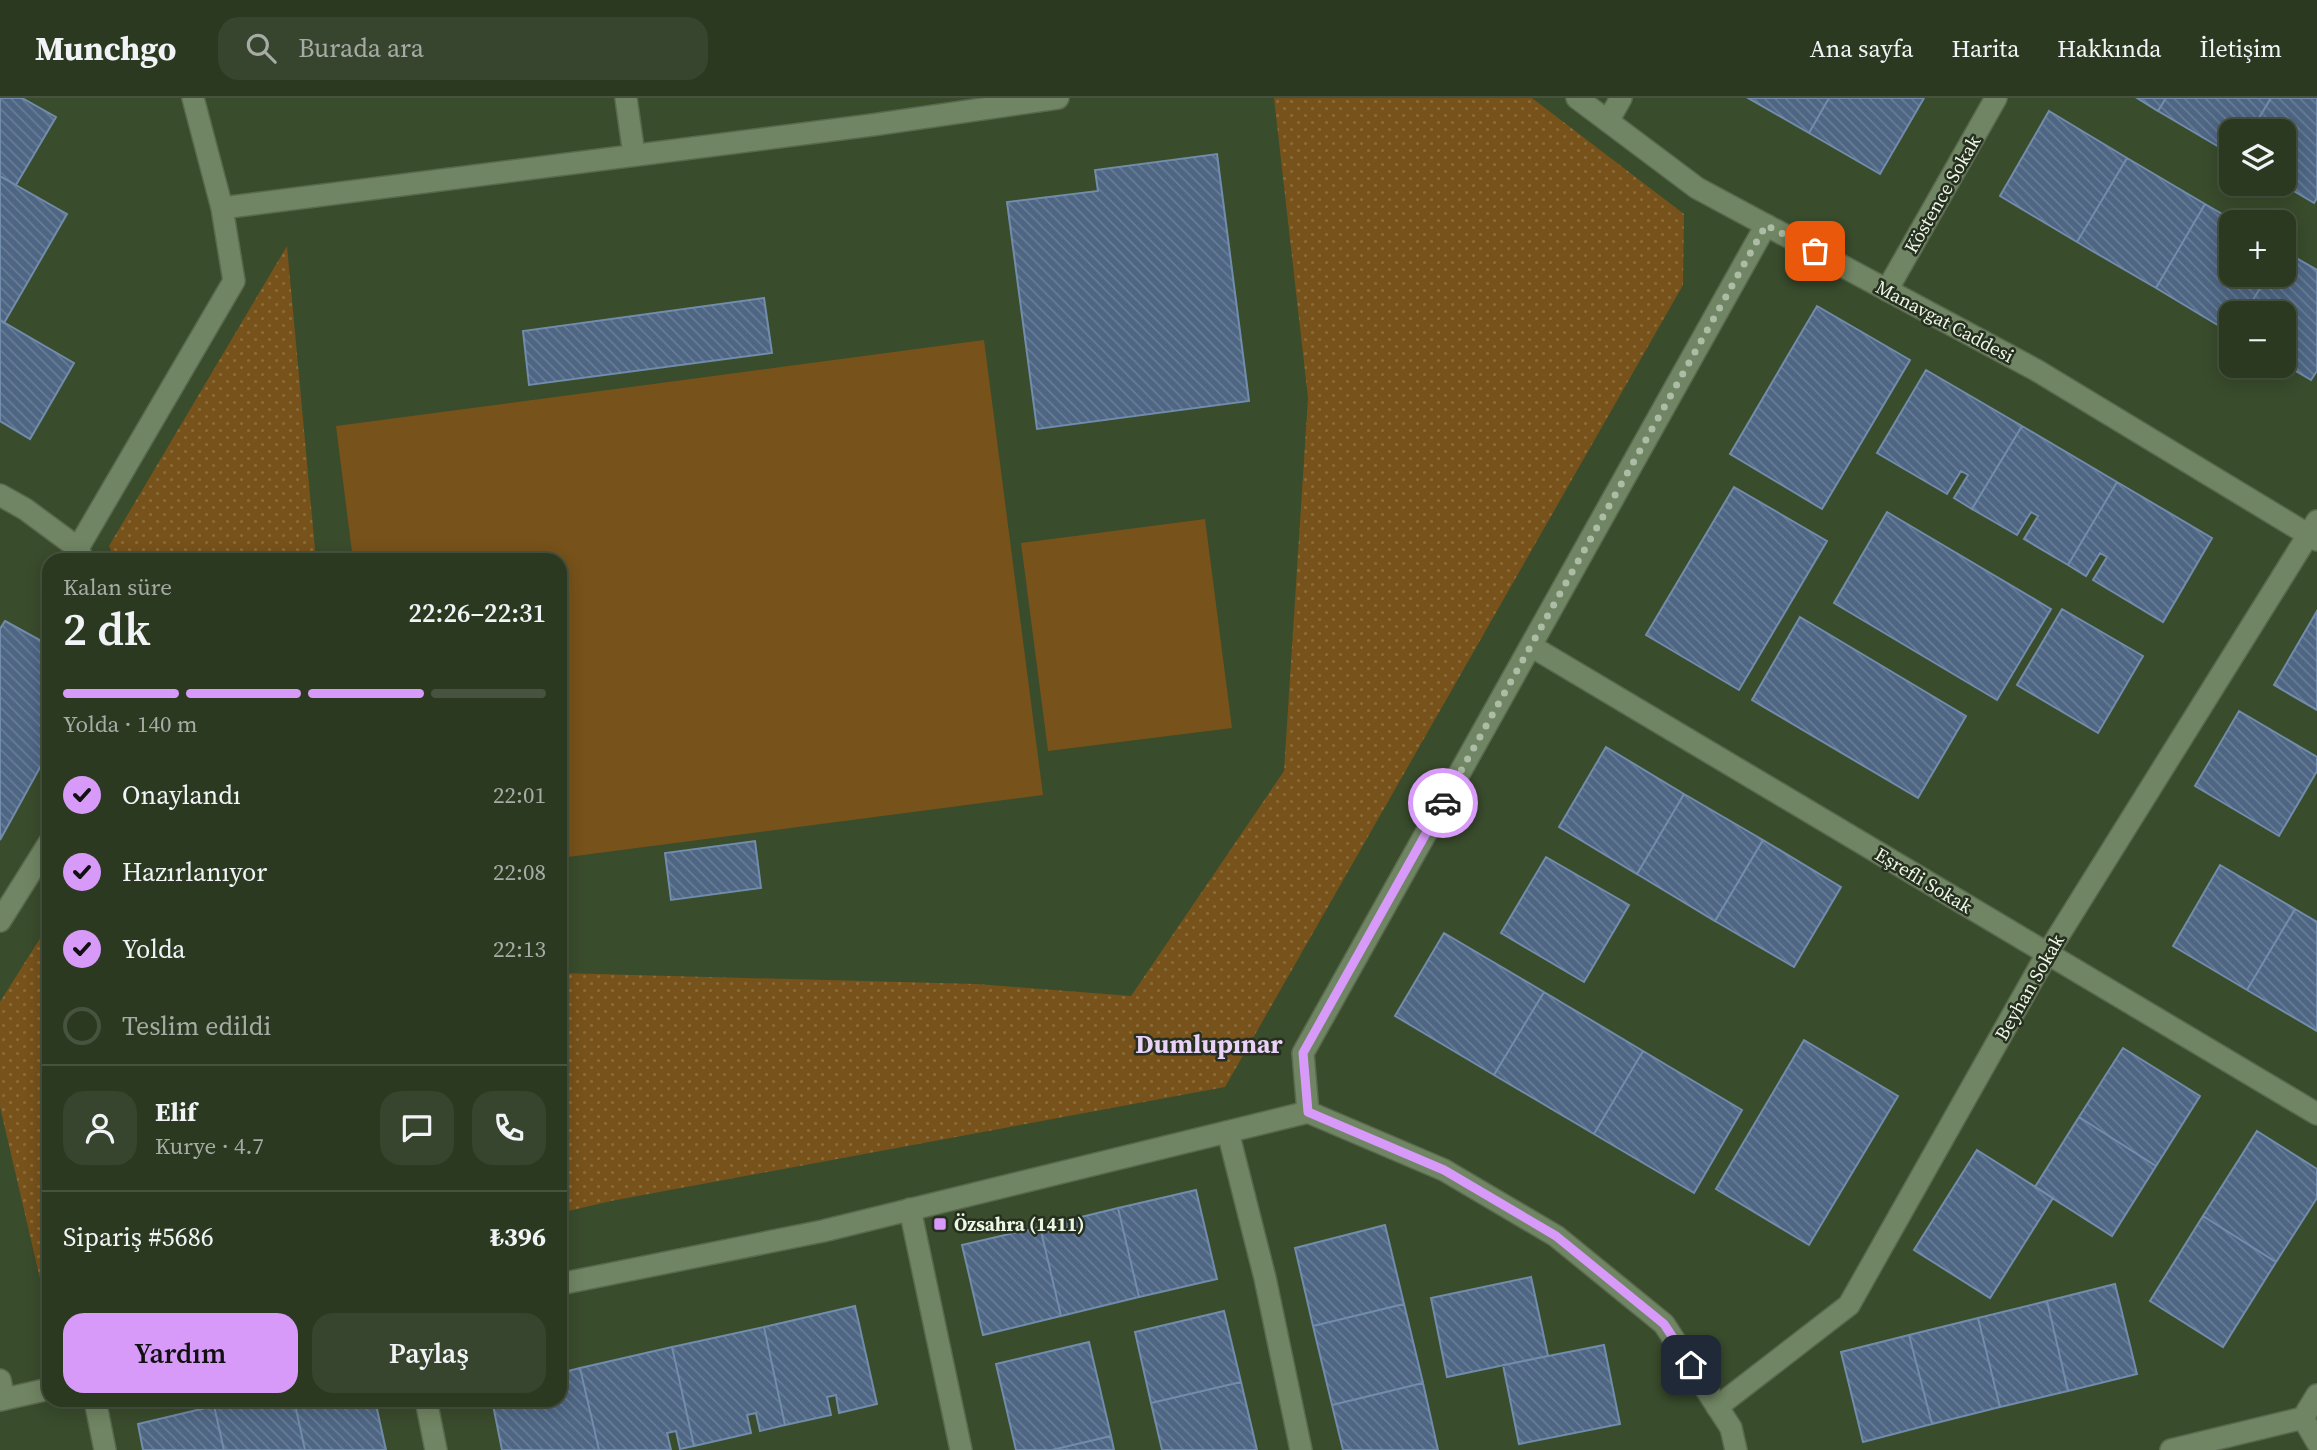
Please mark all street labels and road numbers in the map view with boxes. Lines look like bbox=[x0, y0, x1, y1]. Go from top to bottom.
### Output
street label: Köstence Sokak bbox=[1898, 130, 1987, 258]
street label: Manavgat Caddesi bbox=[1871, 274, 2019, 369]
street label: Eşrefli Sokak bbox=[1871, 841, 1978, 920]
street label: Beyhan Sokak bbox=[1988, 929, 2070, 1045]

